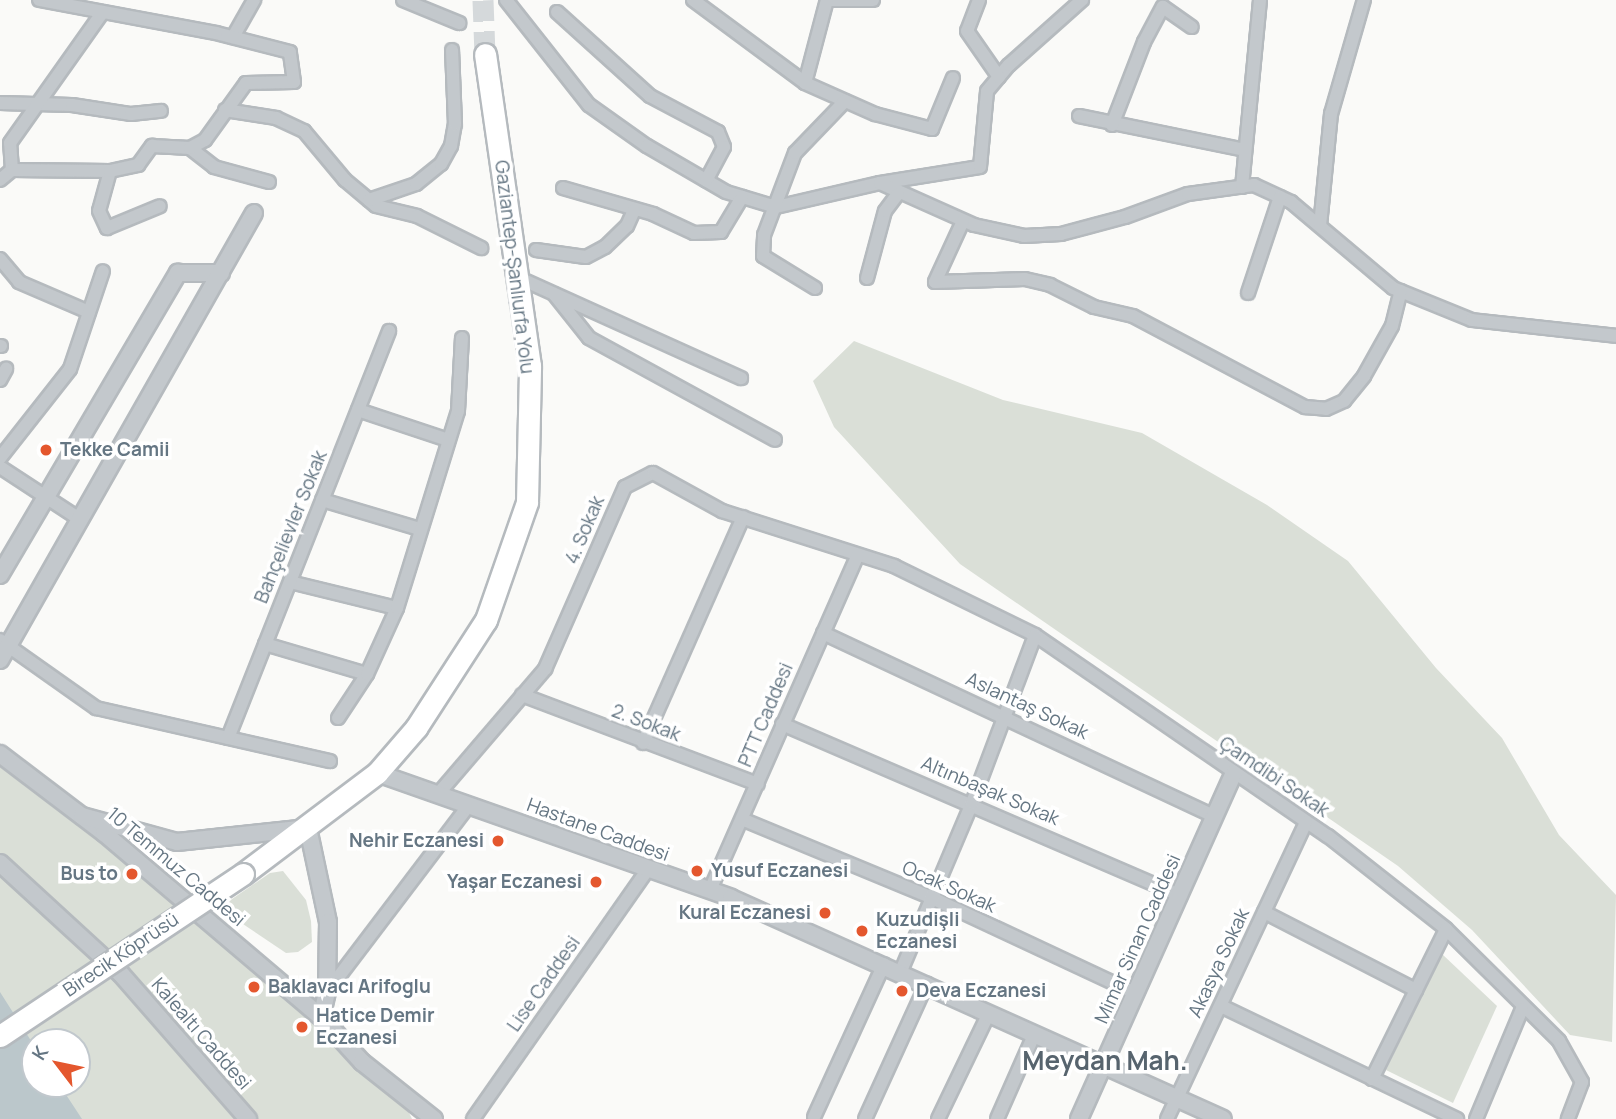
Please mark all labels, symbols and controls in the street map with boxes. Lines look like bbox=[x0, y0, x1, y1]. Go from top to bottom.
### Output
street label: Gaziantep-Şanlıurfa Yolu bbox=[490, 159, 538, 375]
place label: Tekke Camii bbox=[60, 439, 170, 461]
marker: Tekke Camii bbox=[38, 442, 54, 458]
street label: Bahçelievler Sokak bbox=[250, 447, 332, 607]
street label: 4. Sokak bbox=[560, 493, 610, 567]
street label: PTT Caddesi bbox=[734, 659, 798, 771]
street label: Aslantaş Sokak bbox=[962, 668, 1092, 744]
street label: 2. Sokak bbox=[608, 699, 684, 747]
street label: Çamdibi Sokak bbox=[1215, 732, 1333, 822]
street label: Altınbaşak Sokak bbox=[918, 752, 1062, 830]
street label: Hastane Caddesi bbox=[524, 794, 672, 866]
street label: 10 Temmuz Caddesi bbox=[102, 803, 250, 931]
place label: Nehir Eczanesi bbox=[349, 830, 484, 852]
marker: Nehir Eczanesi bbox=[490, 833, 506, 849]
street label: Mimar Sinan Caddesi bbox=[1090, 851, 1186, 1027]
street label: Ocak Sokak bbox=[899, 856, 999, 918]
place label: Yusuf Eczanesi bbox=[711, 860, 848, 882]
place label: Bus to bbox=[61, 863, 118, 885]
marker: Yusuf Eczanesi bbox=[689, 863, 705, 879]
marker: Bus to bbox=[124, 866, 140, 882]
place label: Yaşar Eczanesi bbox=[447, 871, 582, 893]
marker: Yaşar Eczanesi bbox=[588, 874, 604, 890]
place label: Kural Eczanesi bbox=[679, 902, 811, 924]
marker: Kural Eczanesi bbox=[817, 905, 833, 921]
street label: Akasya Sokak bbox=[1184, 905, 1254, 1021]
street label: Birecik Köprüsü bbox=[59, 908, 183, 1002]
place label: Kuzudişli Eczanesi bbox=[876, 909, 960, 953]
marker: Kuzudişli Eczanesi bbox=[854, 923, 870, 939]
street label: Lise Caddesi bbox=[503, 932, 585, 1036]
street label: Kalealtı Caddesi bbox=[146, 974, 256, 1094]
place label: Baklavacı Arifoglu bbox=[268, 976, 431, 998]
marker: Baklavacı Arifoglu bbox=[246, 979, 262, 995]
place label: Deva Eczanesi bbox=[916, 980, 1046, 1002]
marker: Deva Eczanesi bbox=[894, 983, 910, 999]
place label: Hatice Demir Eczanesi bbox=[316, 1005, 435, 1049]
marker: Hatice Demir Eczanesi bbox=[294, 1019, 310, 1035]
north arrow bbox=[21, 1028, 91, 1098]
text: K bbox=[26, 1041, 54, 1065]
district label: Meydan Mah. bbox=[1022, 1045, 1188, 1077]

